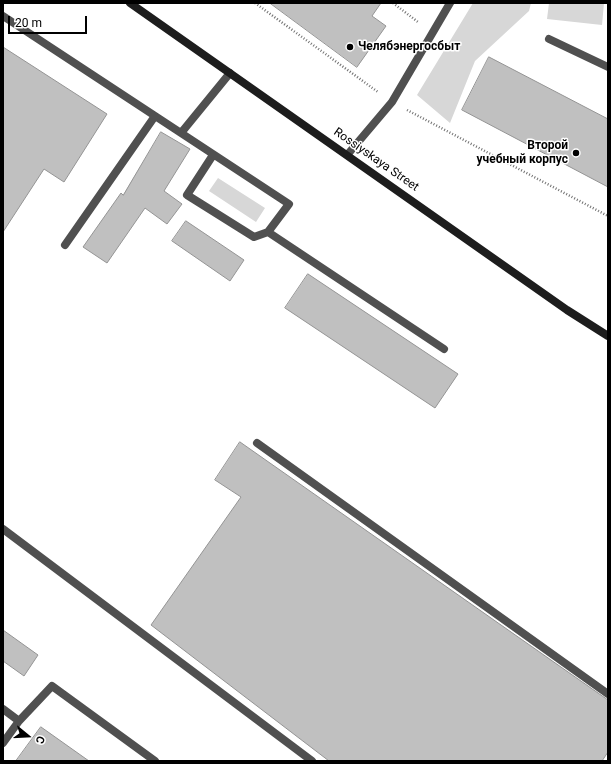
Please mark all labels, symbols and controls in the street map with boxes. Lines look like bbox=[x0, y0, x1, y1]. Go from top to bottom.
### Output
scale bar bbox=[10, 8, 89, 34]
text: 20 m bbox=[15, 16, 42, 30]
place label: Челябэнергосбыт bbox=[358, 40, 460, 54]
marker: Челябэнергосбыт bbox=[345, 42, 355, 52]
street label: Rossiyskaya Street bbox=[331, 125, 421, 195]
place label: Второй учебный корпус bbox=[477, 139, 568, 167]
marker: Второй учебный корпус bbox=[571, 148, 581, 158]
north arrow bbox=[8, 716, 48, 756]
text: С bbox=[33, 734, 47, 745]

